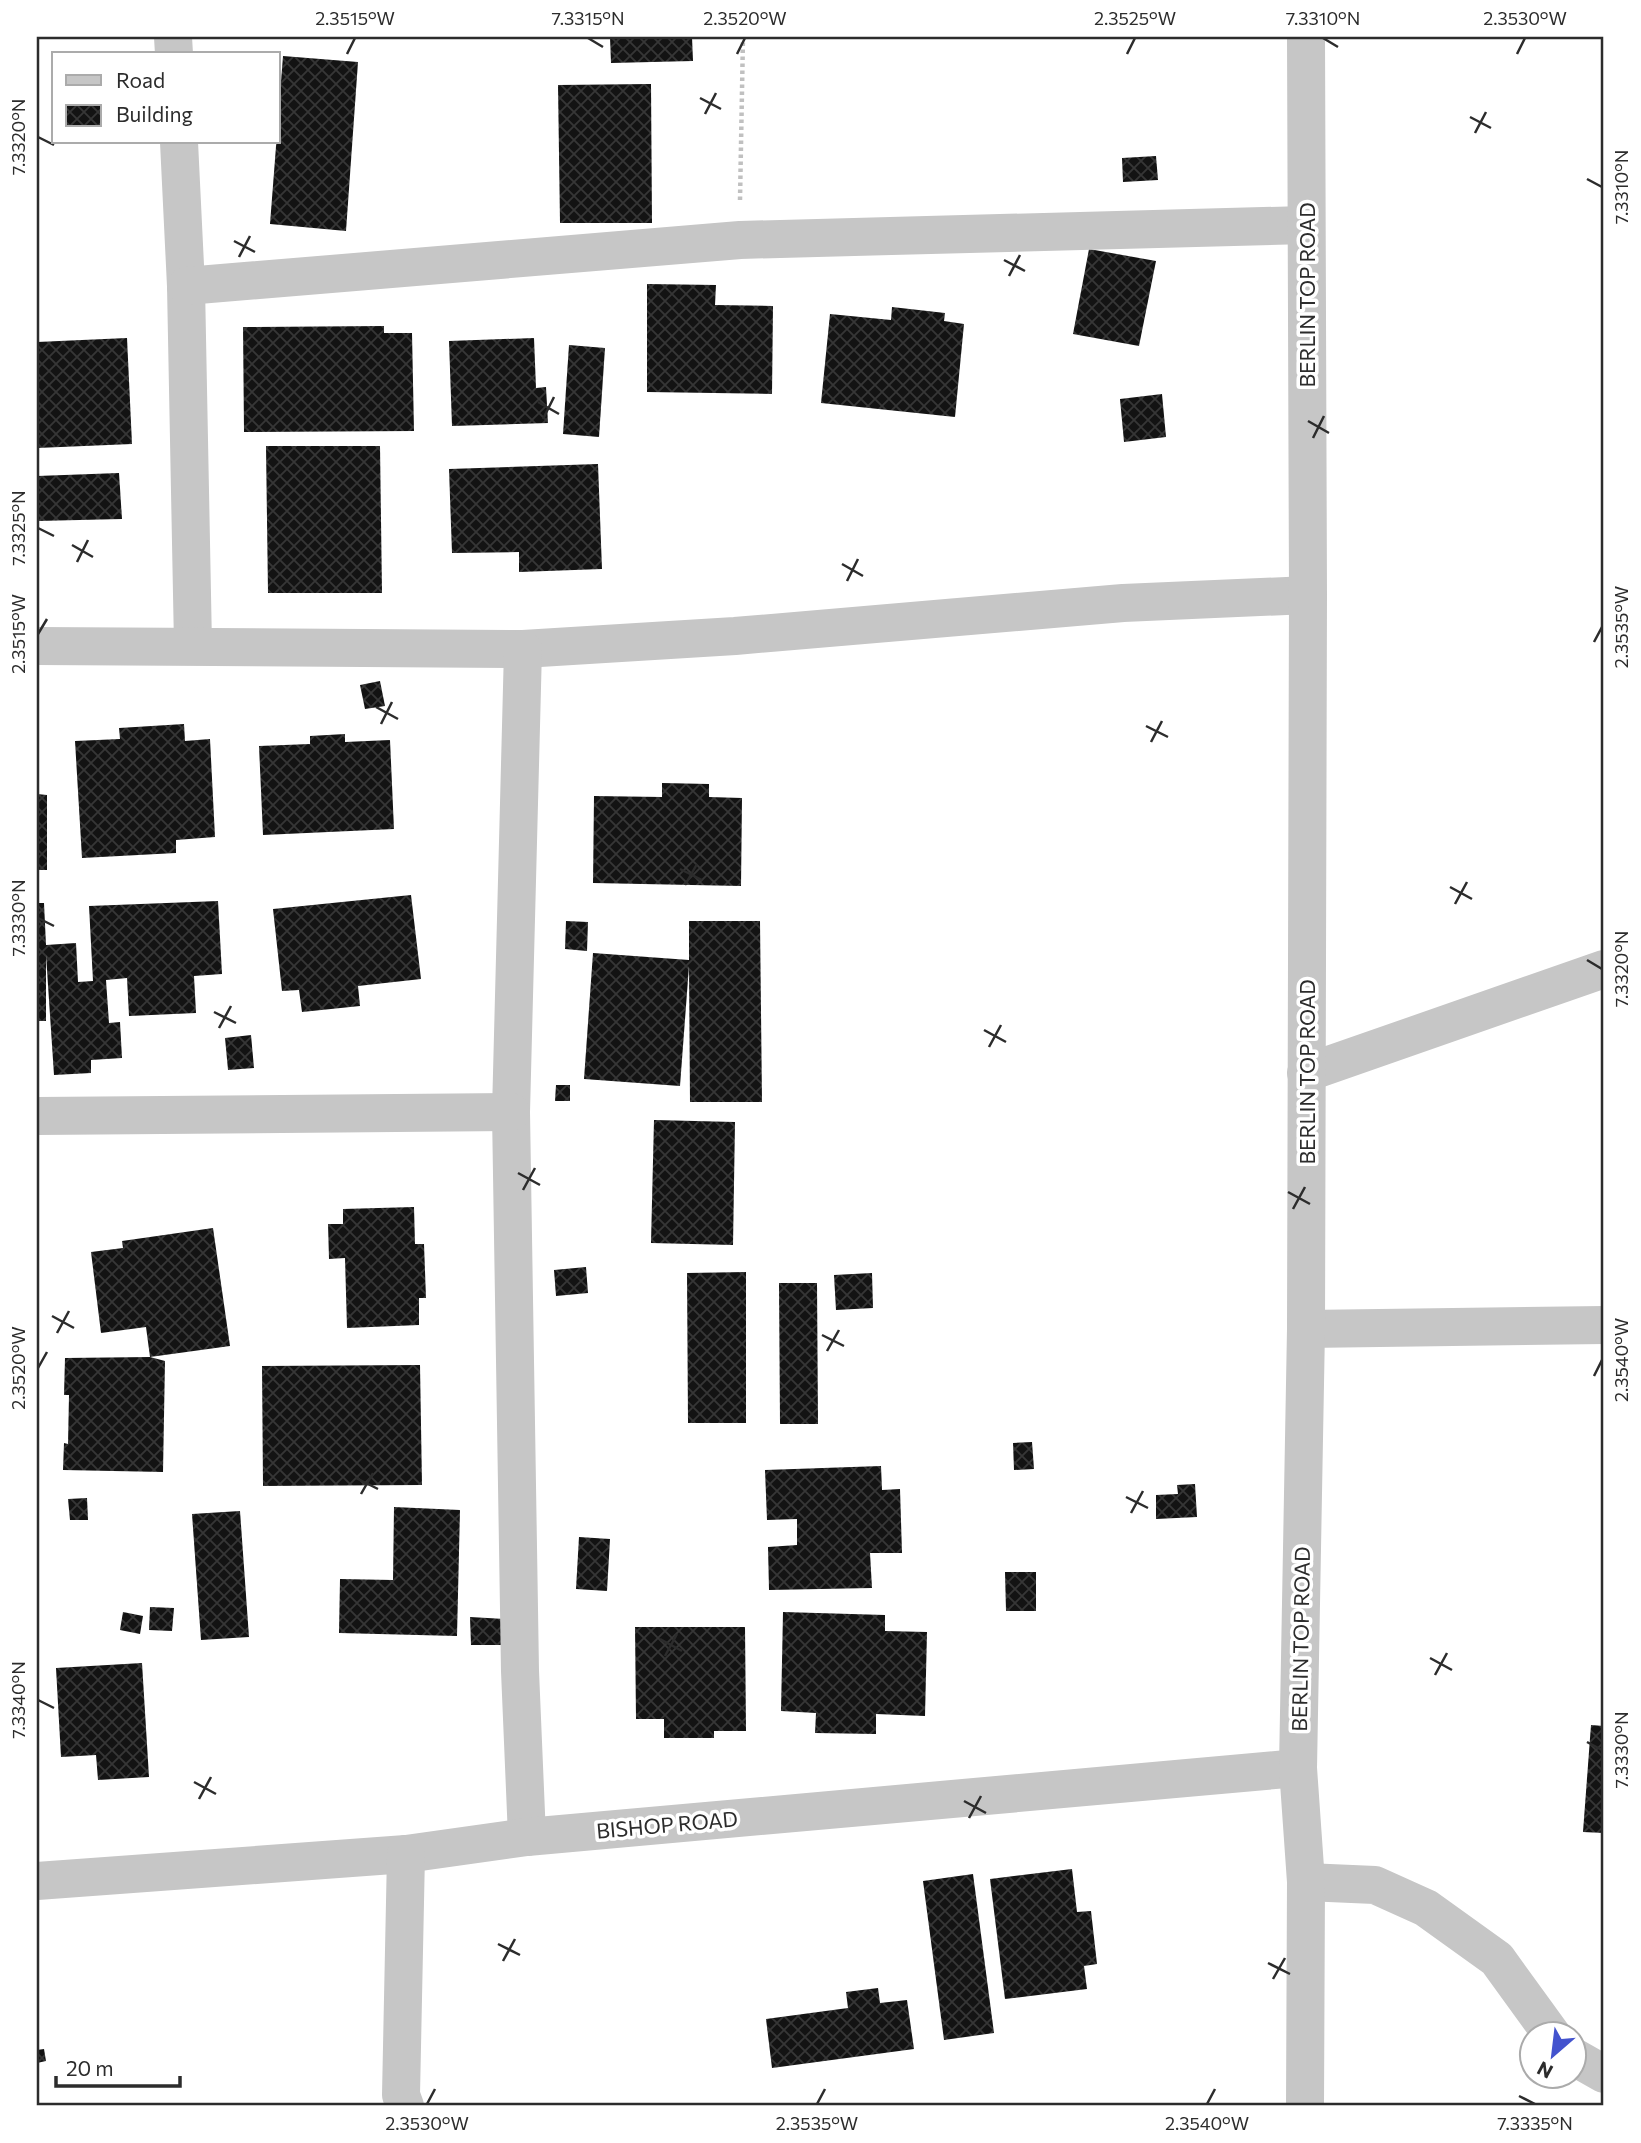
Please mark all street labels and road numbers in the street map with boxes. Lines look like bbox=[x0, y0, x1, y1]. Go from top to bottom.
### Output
street label: BERLIN TOP ROAD bbox=[1294, 202, 1319, 388]
street label: BERLIN TOP ROAD bbox=[1294, 979, 1319, 1165]
street label: BERLIN TOP ROAD bbox=[1286, 1546, 1314, 1732]
street label: BISHOP ROAD bbox=[595, 1805, 739, 1843]

